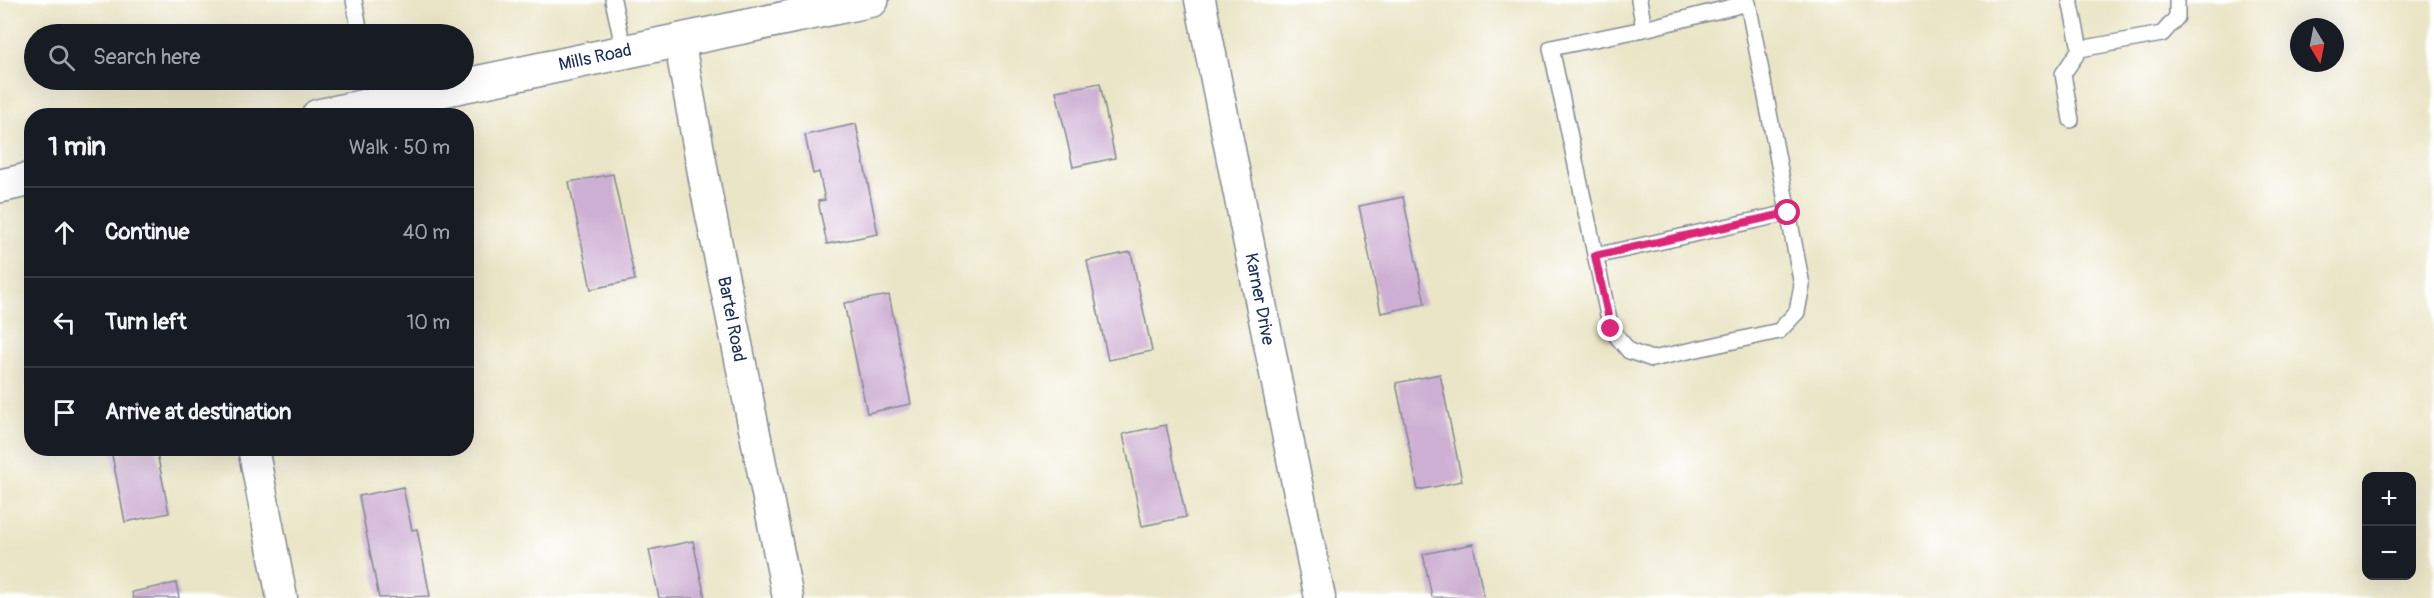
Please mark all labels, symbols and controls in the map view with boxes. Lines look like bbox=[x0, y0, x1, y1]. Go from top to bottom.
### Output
north arrow bbox=[2290, 18, 2344, 72]
search box bbox=[24, 24, 474, 90]
street label: Mills Road bbox=[557, 39, 634, 76]
icon: search bbox=[45, 41, 78, 74]
text: Search here bbox=[93, 43, 200, 71]
text: 1 min bbox=[48, 131, 106, 163]
text: Walk · 50 m bbox=[349, 135, 450, 160]
route start bbox=[1774, 199, 1800, 225]
icon: ahead bbox=[48, 216, 81, 249]
text: Continue bbox=[105, 218, 189, 246]
text: 40 m bbox=[403, 220, 450, 245]
street label: Karner Drive bbox=[1239, 251, 1280, 347]
street label: Bartel Road bbox=[712, 274, 751, 364]
icon: left bbox=[48, 306, 81, 339]
text: Turn left bbox=[105, 308, 187, 336]
text: 10 m bbox=[406, 310, 450, 335]
route end bbox=[1597, 315, 1623, 341]
icon: arrive bbox=[48, 396, 81, 429]
text: Arrive at destination bbox=[105, 398, 291, 426]
map controls bbox=[2362, 472, 2416, 580]
button: + bbox=[2362, 472, 2416, 526]
button: − bbox=[2362, 526, 2416, 580]

